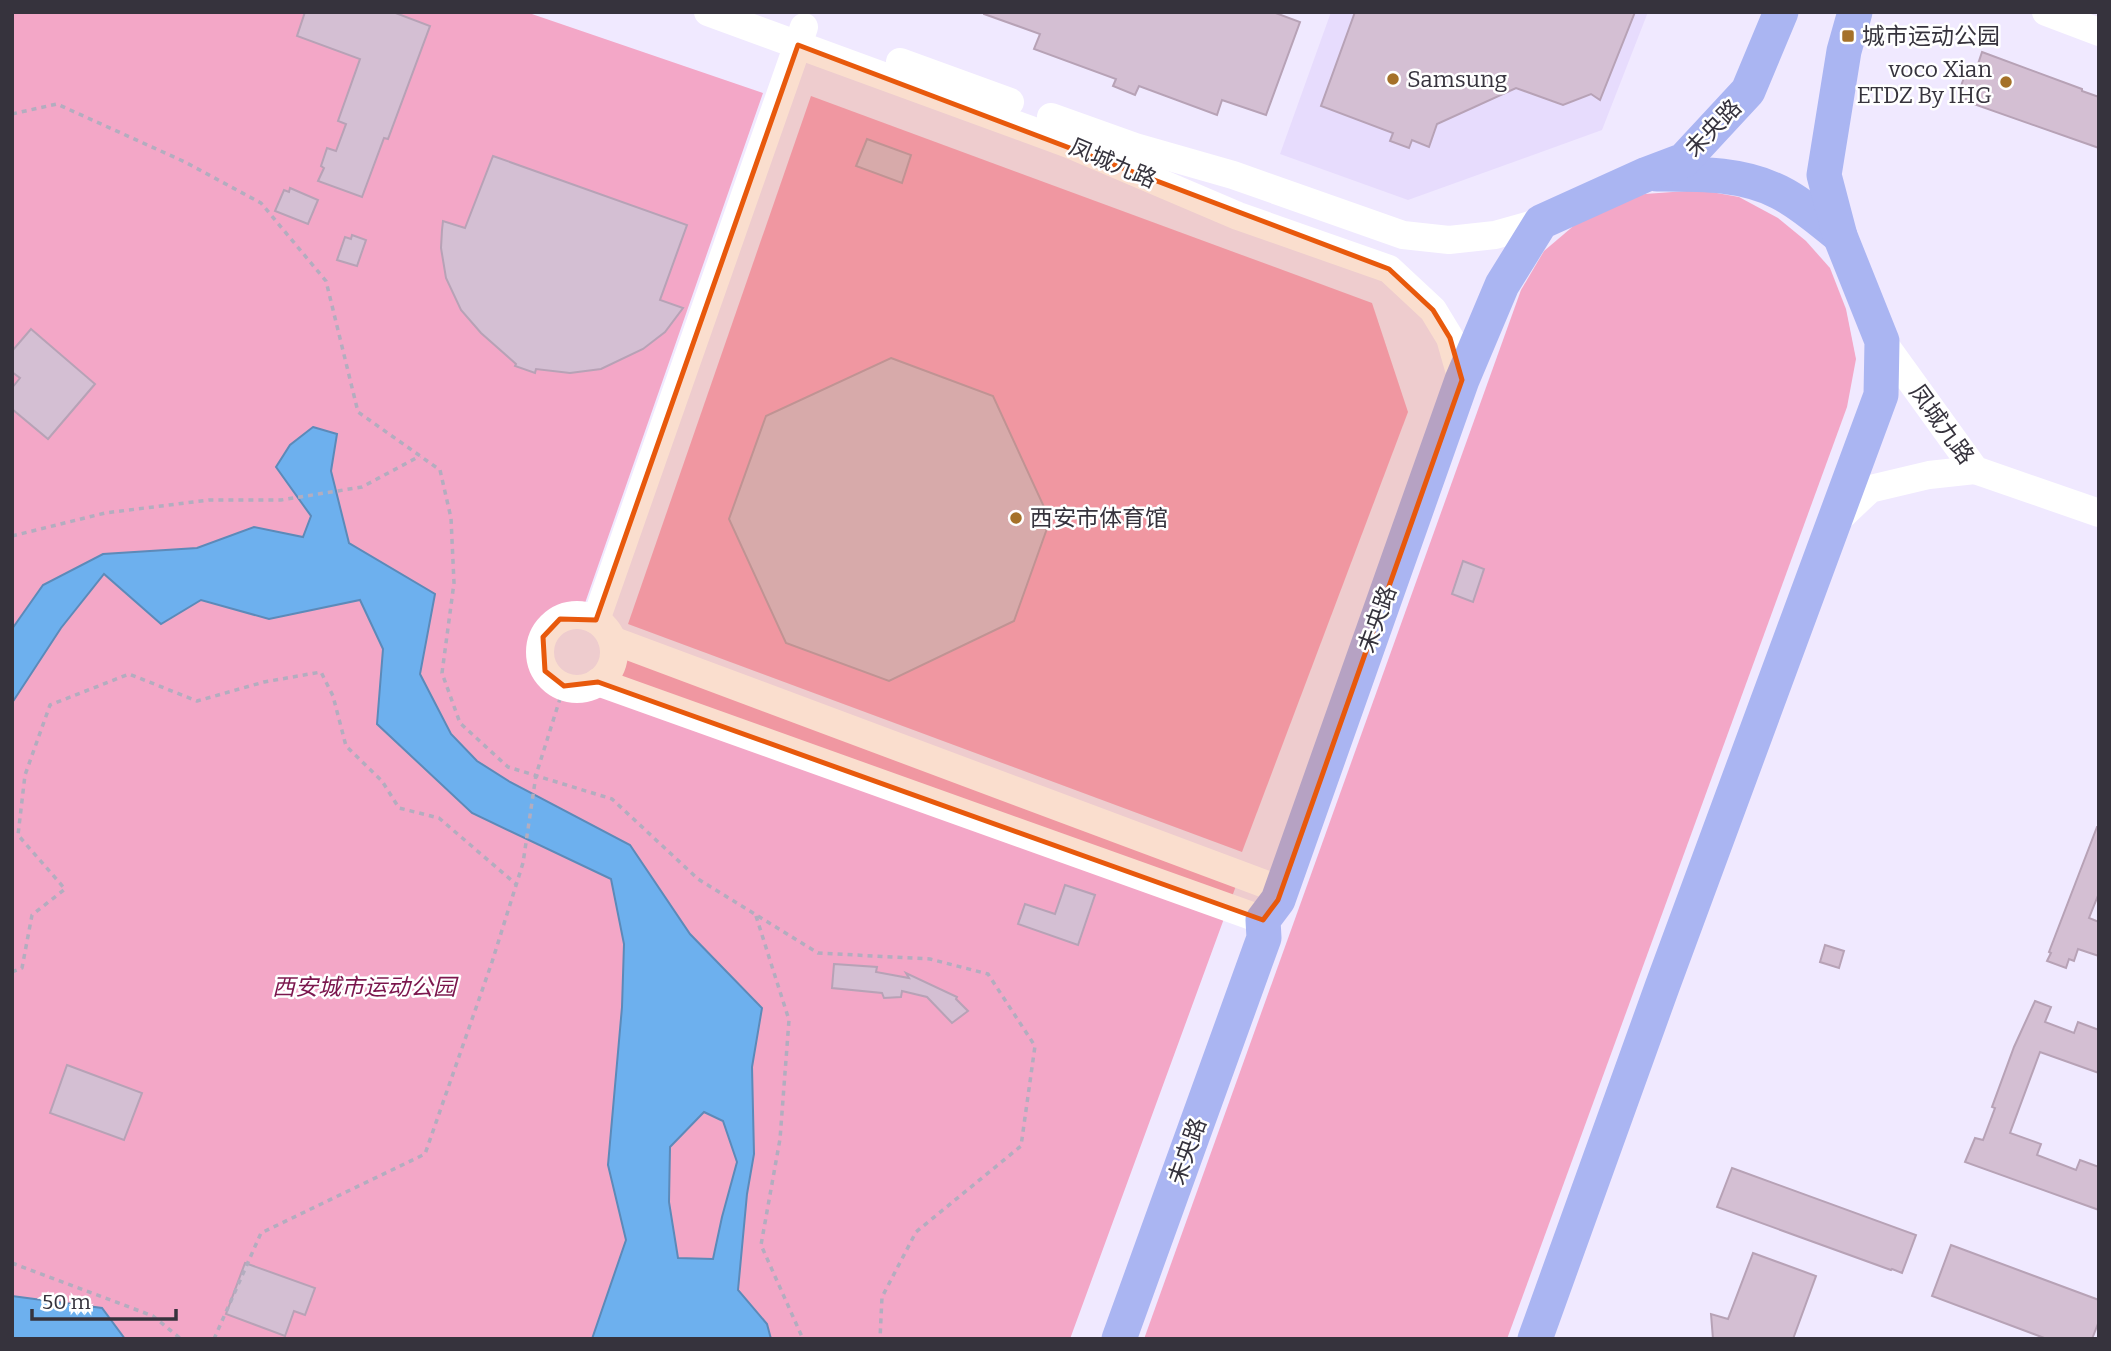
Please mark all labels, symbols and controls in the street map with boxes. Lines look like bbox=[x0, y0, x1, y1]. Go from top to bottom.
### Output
place label: 城市运动公园 bbox=[1862, 22, 2000, 50]
marker: 城市运动公园 bbox=[1840, 28, 1856, 44]
place label: voco Xian ETDZ By IHG bbox=[1857, 55, 1992, 109]
place label: Samsung bbox=[1407, 65, 1508, 93]
marker: Samsung bbox=[1385, 71, 1401, 87]
marker: voco Xian ETDZ By IHG bbox=[1998, 74, 2014, 90]
street label: 未央路 bbox=[1679, 93, 1747, 163]
street label: 凤城九路 bbox=[1065, 132, 1161, 194]
street label: 凤城九路 bbox=[1904, 379, 1980, 469]
place label: 西安市体育馆 bbox=[1030, 504, 1168, 532]
marker: 西安市体育馆 bbox=[1008, 510, 1024, 526]
street label: 未央路 bbox=[1352, 582, 1402, 656]
park label: 西安城市运动公园 bbox=[272, 973, 459, 1001]
street label: 未央路 bbox=[1162, 1114, 1212, 1188]
scale bar bbox=[32, 1278, 175, 1322]
text: 50 m bbox=[42, 1289, 91, 1315]

